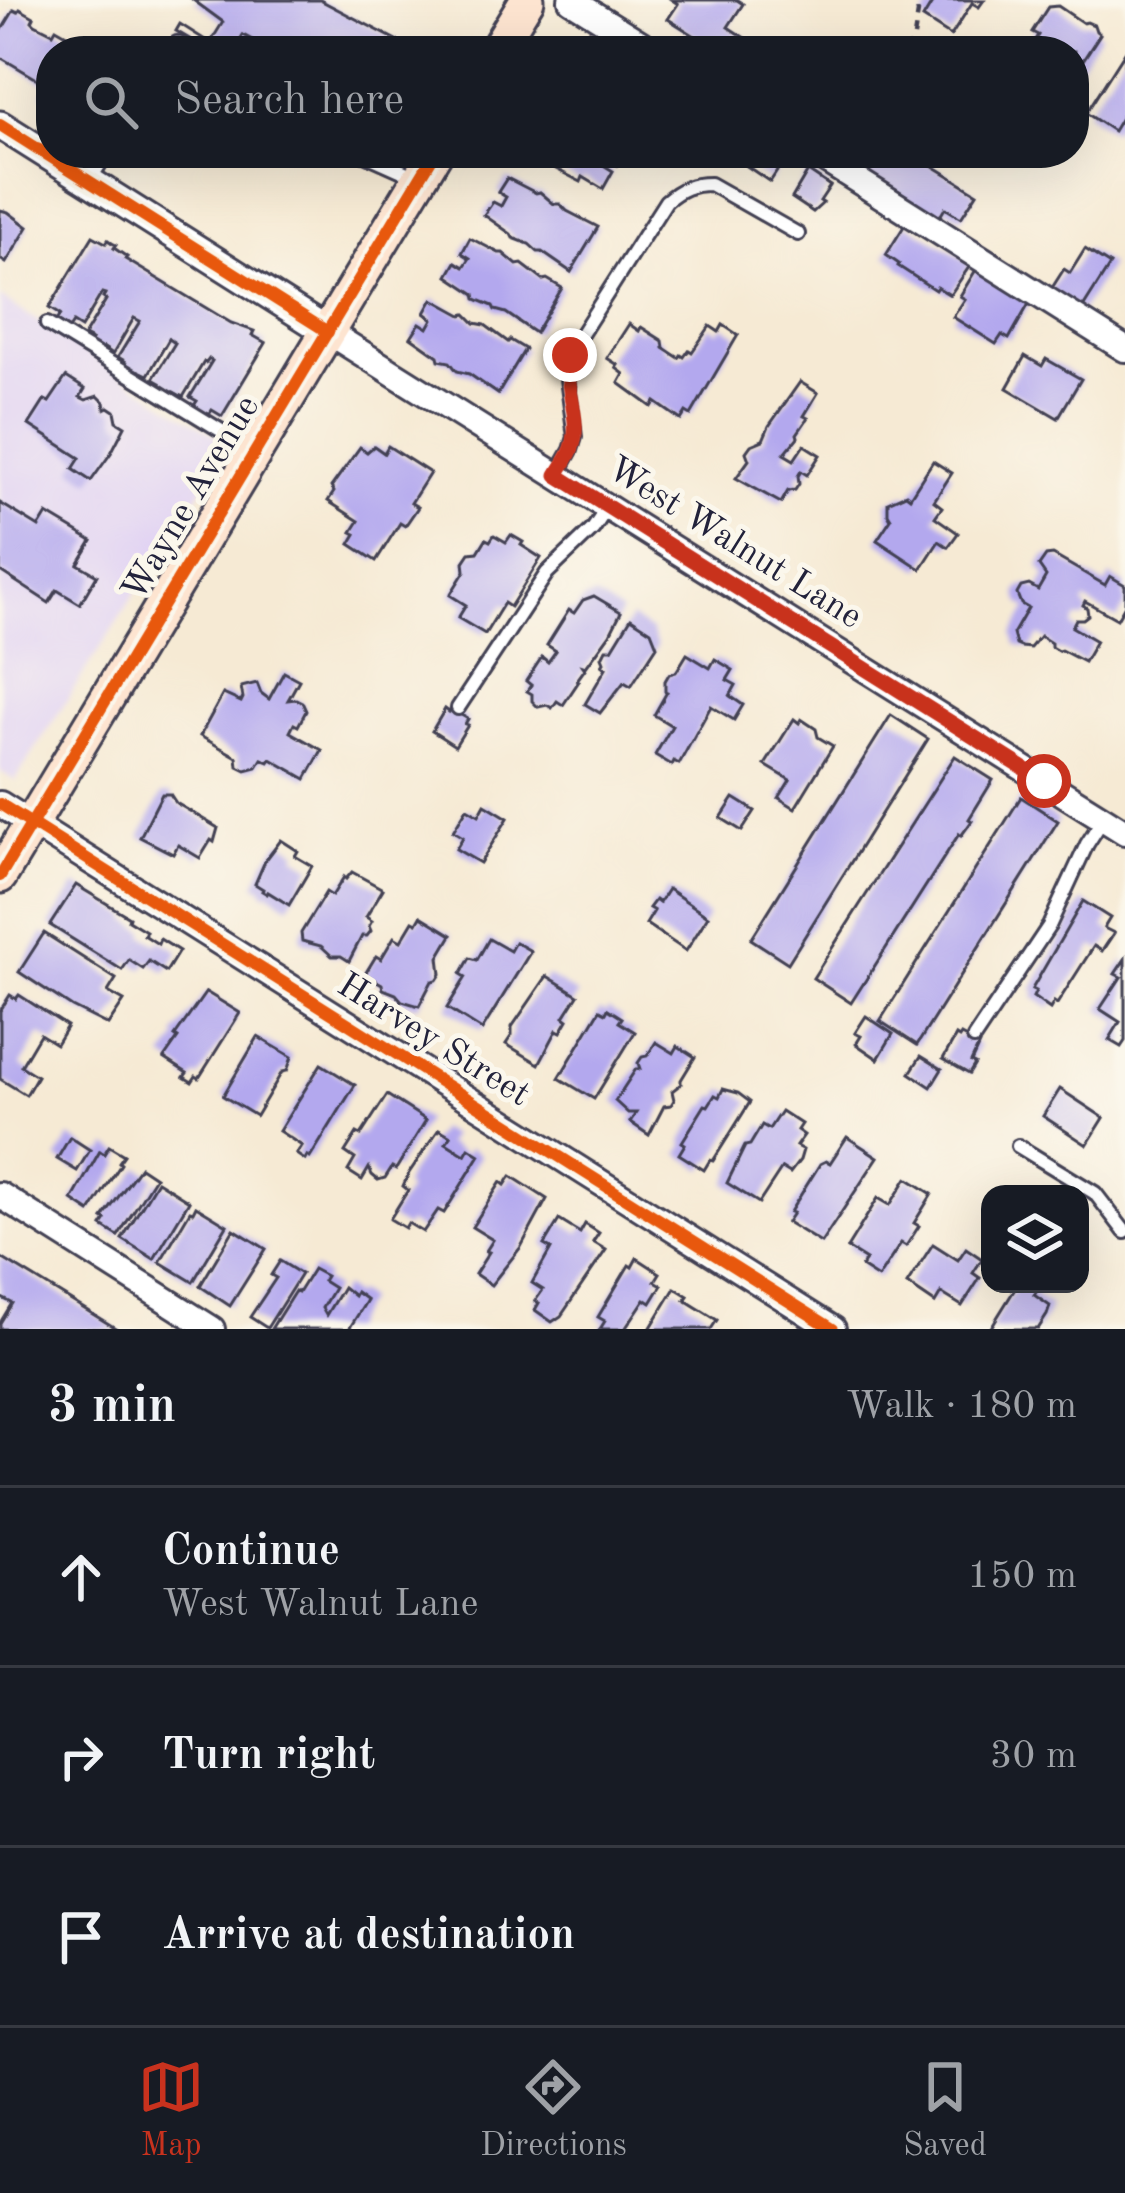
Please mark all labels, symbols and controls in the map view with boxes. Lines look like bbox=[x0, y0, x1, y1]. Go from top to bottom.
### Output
search box bbox=[36, 36, 1089, 168]
icon: search bbox=[78, 69, 144, 135]
text: Search here bbox=[174, 79, 404, 124]
route end bbox=[543, 328, 597, 382]
street label: Wayne Avenue bbox=[117, 390, 267, 608]
street label: West Walnut Lane bbox=[601, 451, 867, 637]
route start bbox=[1017, 754, 1071, 808]
street label: Harvey Street bbox=[330, 968, 536, 1114]
map controls bbox=[981, 1185, 1089, 1293]
button: layers bbox=[981, 1185, 1089, 1293]
text: 3 min bbox=[48, 1382, 176, 1433]
text: Walk · 180 m bbox=[846, 1387, 1077, 1426]
text: Continue bbox=[162, 1530, 340, 1575]
icon: ahead bbox=[48, 1544, 114, 1610]
text: 150 m bbox=[967, 1557, 1077, 1596]
text: West Walnut Lane bbox=[162, 1585, 479, 1624]
icon: right bbox=[48, 1724, 114, 1790]
text: Turn right bbox=[162, 1734, 375, 1779]
text: 30 m bbox=[990, 1737, 1077, 1776]
icon: arrive bbox=[48, 1904, 114, 1970]
text: Arrive at destination bbox=[162, 1914, 575, 1959]
tab: Map bbox=[138, 2054, 204, 2167]
tab: Directions bbox=[480, 2054, 627, 2167]
tab: Saved bbox=[903, 2054, 987, 2167]

